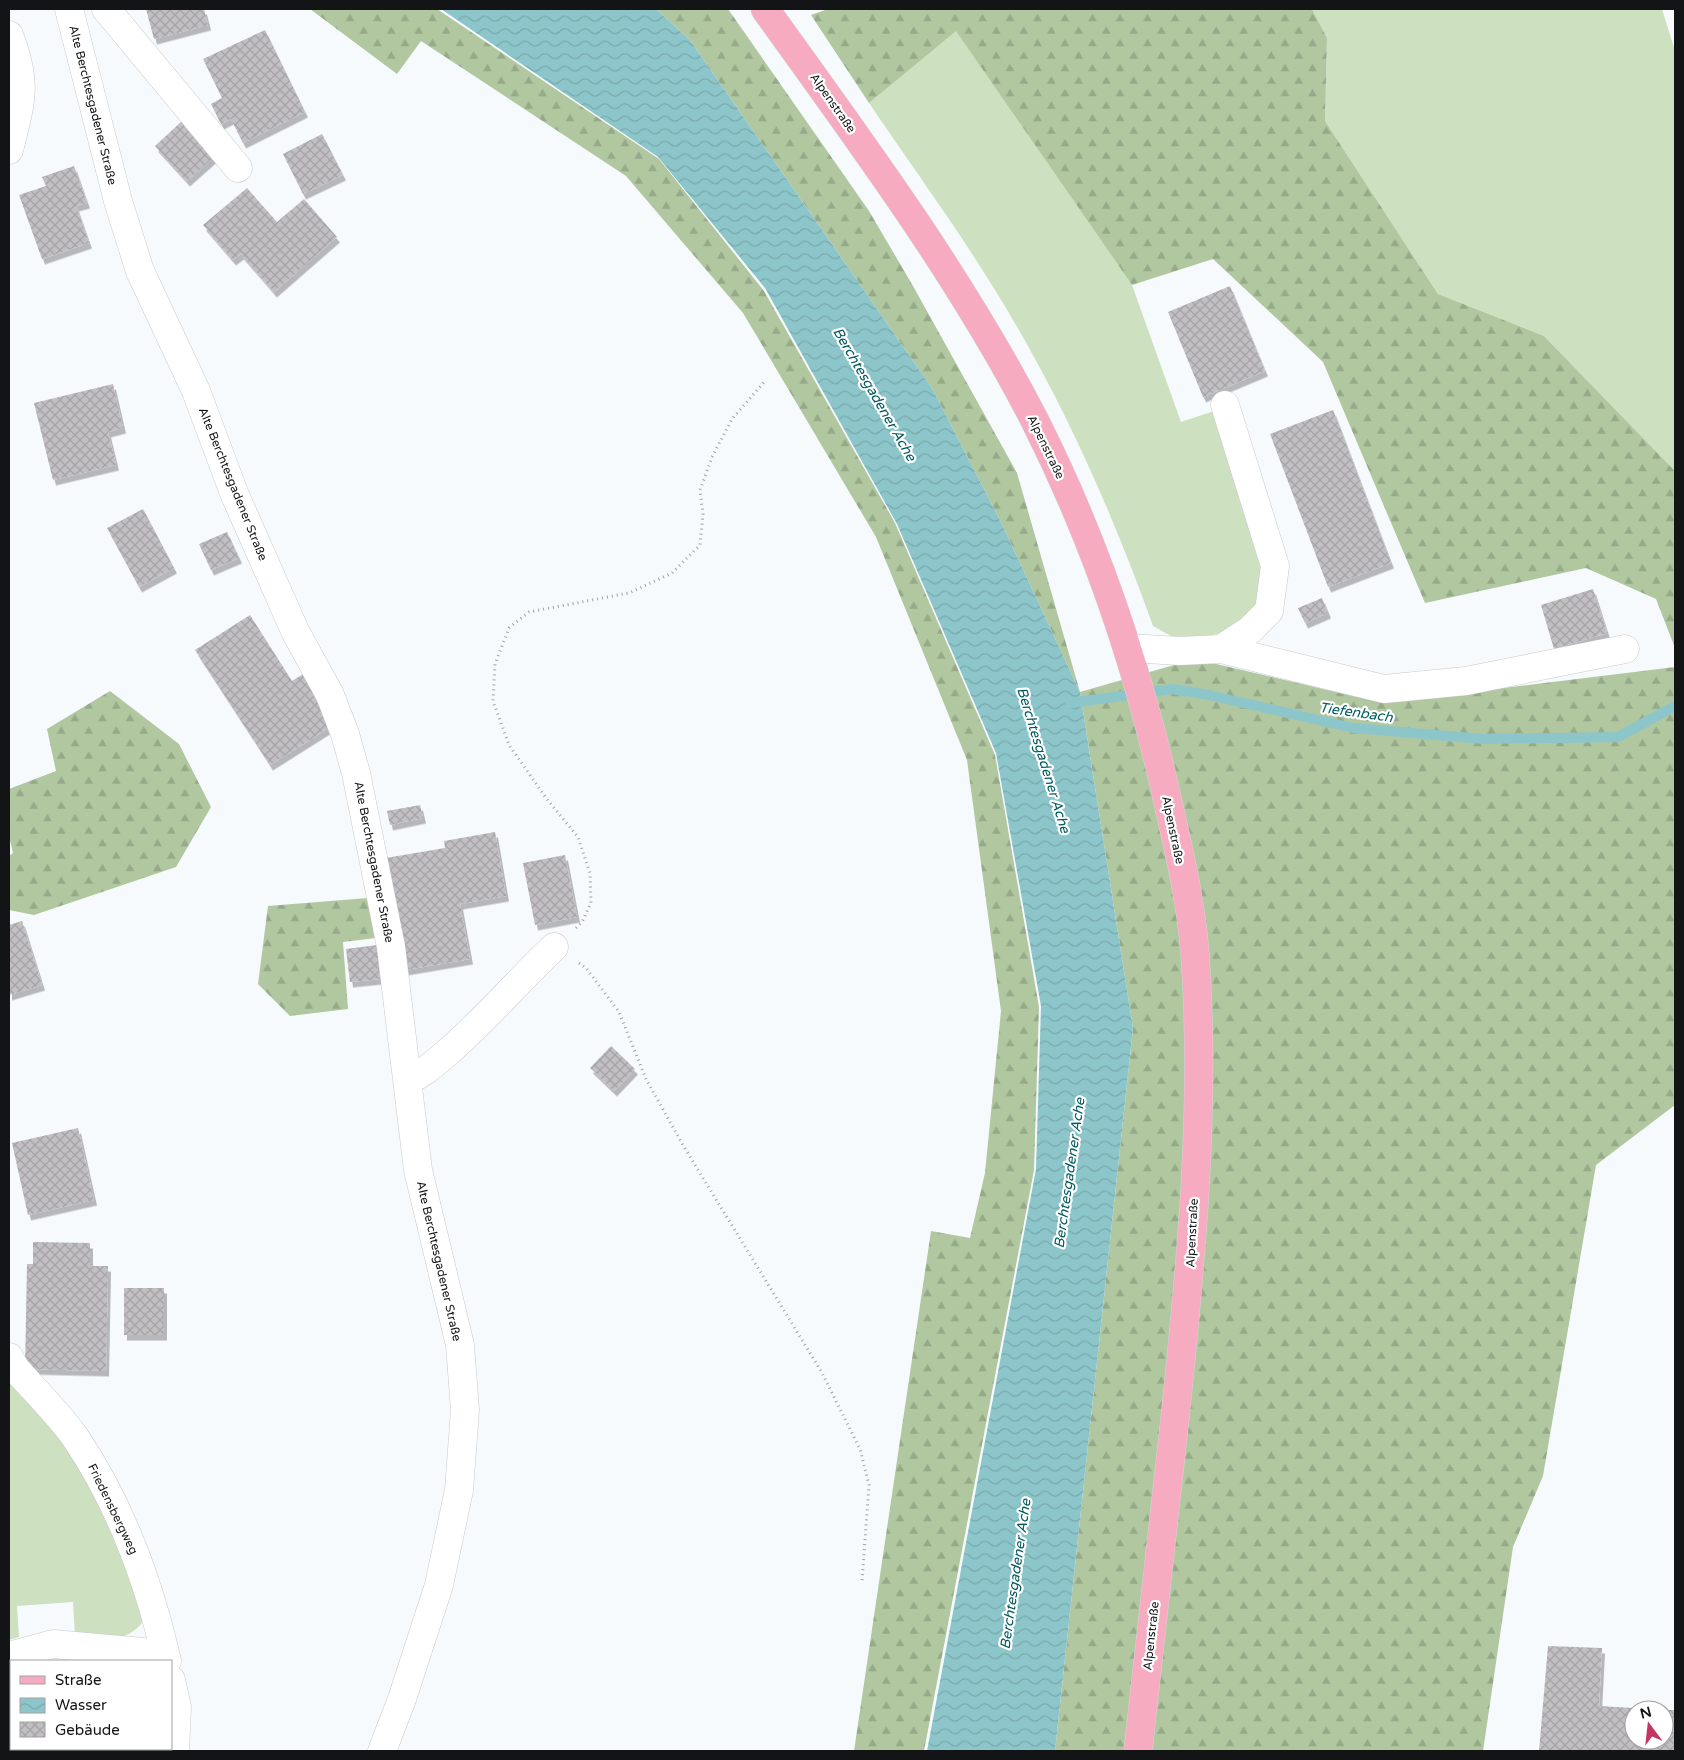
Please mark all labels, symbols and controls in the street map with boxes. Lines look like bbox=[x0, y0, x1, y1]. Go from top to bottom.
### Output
street label: Alte Berchtesgadener Straße bbox=[66, 24, 120, 186]
street label: Alpenstraße bbox=[807, 71, 859, 136]
water label: Berchtesgadener Ache bbox=[829, 324, 920, 465]
street label: Alte Berchtesgadener Straße bbox=[196, 405, 270, 563]
street label: Alpenstraße bbox=[1025, 413, 1068, 481]
water label: Berchtesgadener Ache bbox=[1013, 685, 1074, 836]
water label: Tiefenbach bbox=[1318, 699, 1394, 726]
street label: Alte Berchtesgadener Straße bbox=[351, 780, 397, 944]
street label: Alpenstraße bbox=[1159, 795, 1187, 866]
water label: Berchtesgadener Ache bbox=[1051, 1096, 1089, 1249]
street label: Alte Berchtesgadener Straße bbox=[414, 1180, 464, 1343]
street label: Alpenstraße bbox=[1183, 1198, 1201, 1268]
street label: Friedensbergweg bbox=[85, 1461, 141, 1557]
water label: Berchtesgadener Ache bbox=[997, 1497, 1035, 1650]
street label: Alpenstraße bbox=[1140, 1601, 1162, 1671]
legend bbox=[10, 1660, 172, 1750]
text: Straße bbox=[55, 1671, 101, 1689]
text: Wasser bbox=[55, 1696, 107, 1714]
north arrow bbox=[1624, 1700, 1674, 1750]
text: N bbox=[1638, 1703, 1653, 1723]
text: Gebäude bbox=[55, 1721, 120, 1739]

